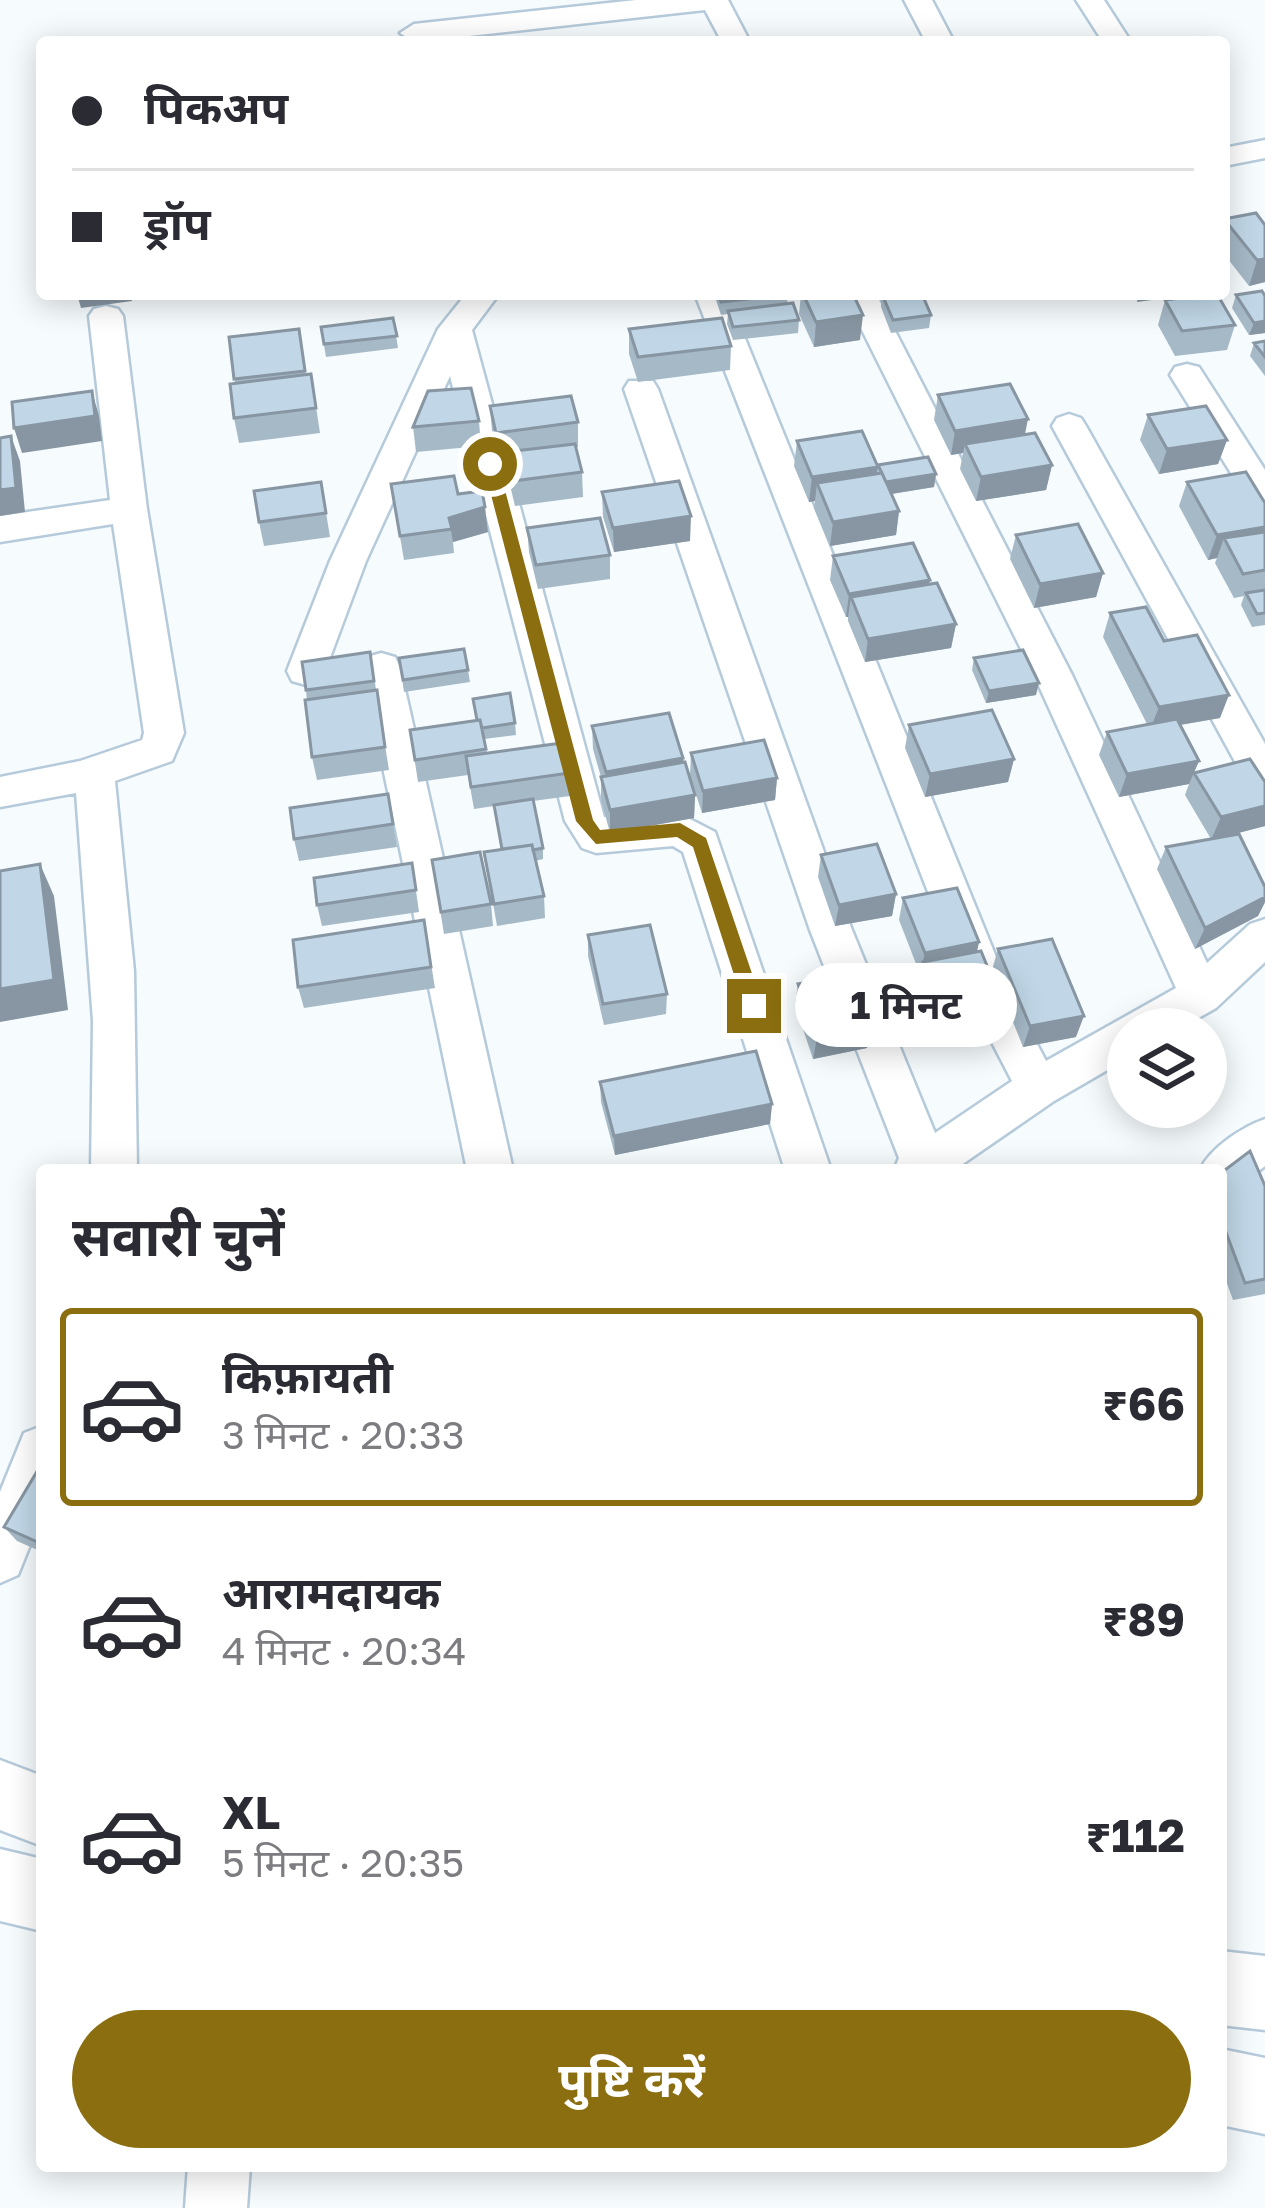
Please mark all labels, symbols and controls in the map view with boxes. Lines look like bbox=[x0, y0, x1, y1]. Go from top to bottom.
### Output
text: पिकअप bbox=[144, 80, 288, 134]
text: ड्रॉप bbox=[144, 196, 211, 250]
route start bbox=[463, 437, 517, 491]
callout: 1 मिनट bbox=[796, 964, 1018, 1048]
route end bbox=[727, 979, 781, 1033]
text: 1 मिनट bbox=[850, 981, 962, 1028]
map controls bbox=[1107, 1008, 1227, 1128]
button: layers bbox=[1107, 1008, 1227, 1128]
text: सवारी चुनें bbox=[72, 1203, 284, 1268]
text: किफ़ायती bbox=[222, 1349, 393, 1403]
icon: car bbox=[78, 1353, 186, 1461]
text: ₹66 bbox=[1102, 1376, 1185, 1430]
text: 3 मिनट · 20:33 bbox=[222, 1411, 465, 1458]
text: आरामदायक bbox=[222, 1565, 440, 1619]
icon: car bbox=[78, 1569, 186, 1677]
text: ₹89 bbox=[1102, 1592, 1185, 1646]
text: 4 मिनट · 20:34 bbox=[222, 1627, 467, 1674]
icon: car bbox=[78, 1785, 186, 1893]
text: XL bbox=[222, 1785, 280, 1839]
text: ₹112 bbox=[1085, 1808, 1185, 1862]
text: 5 मिनट · 20:35 bbox=[222, 1839, 464, 1886]
button: पुष्टि करें bbox=[72, 2010, 1191, 2148]

